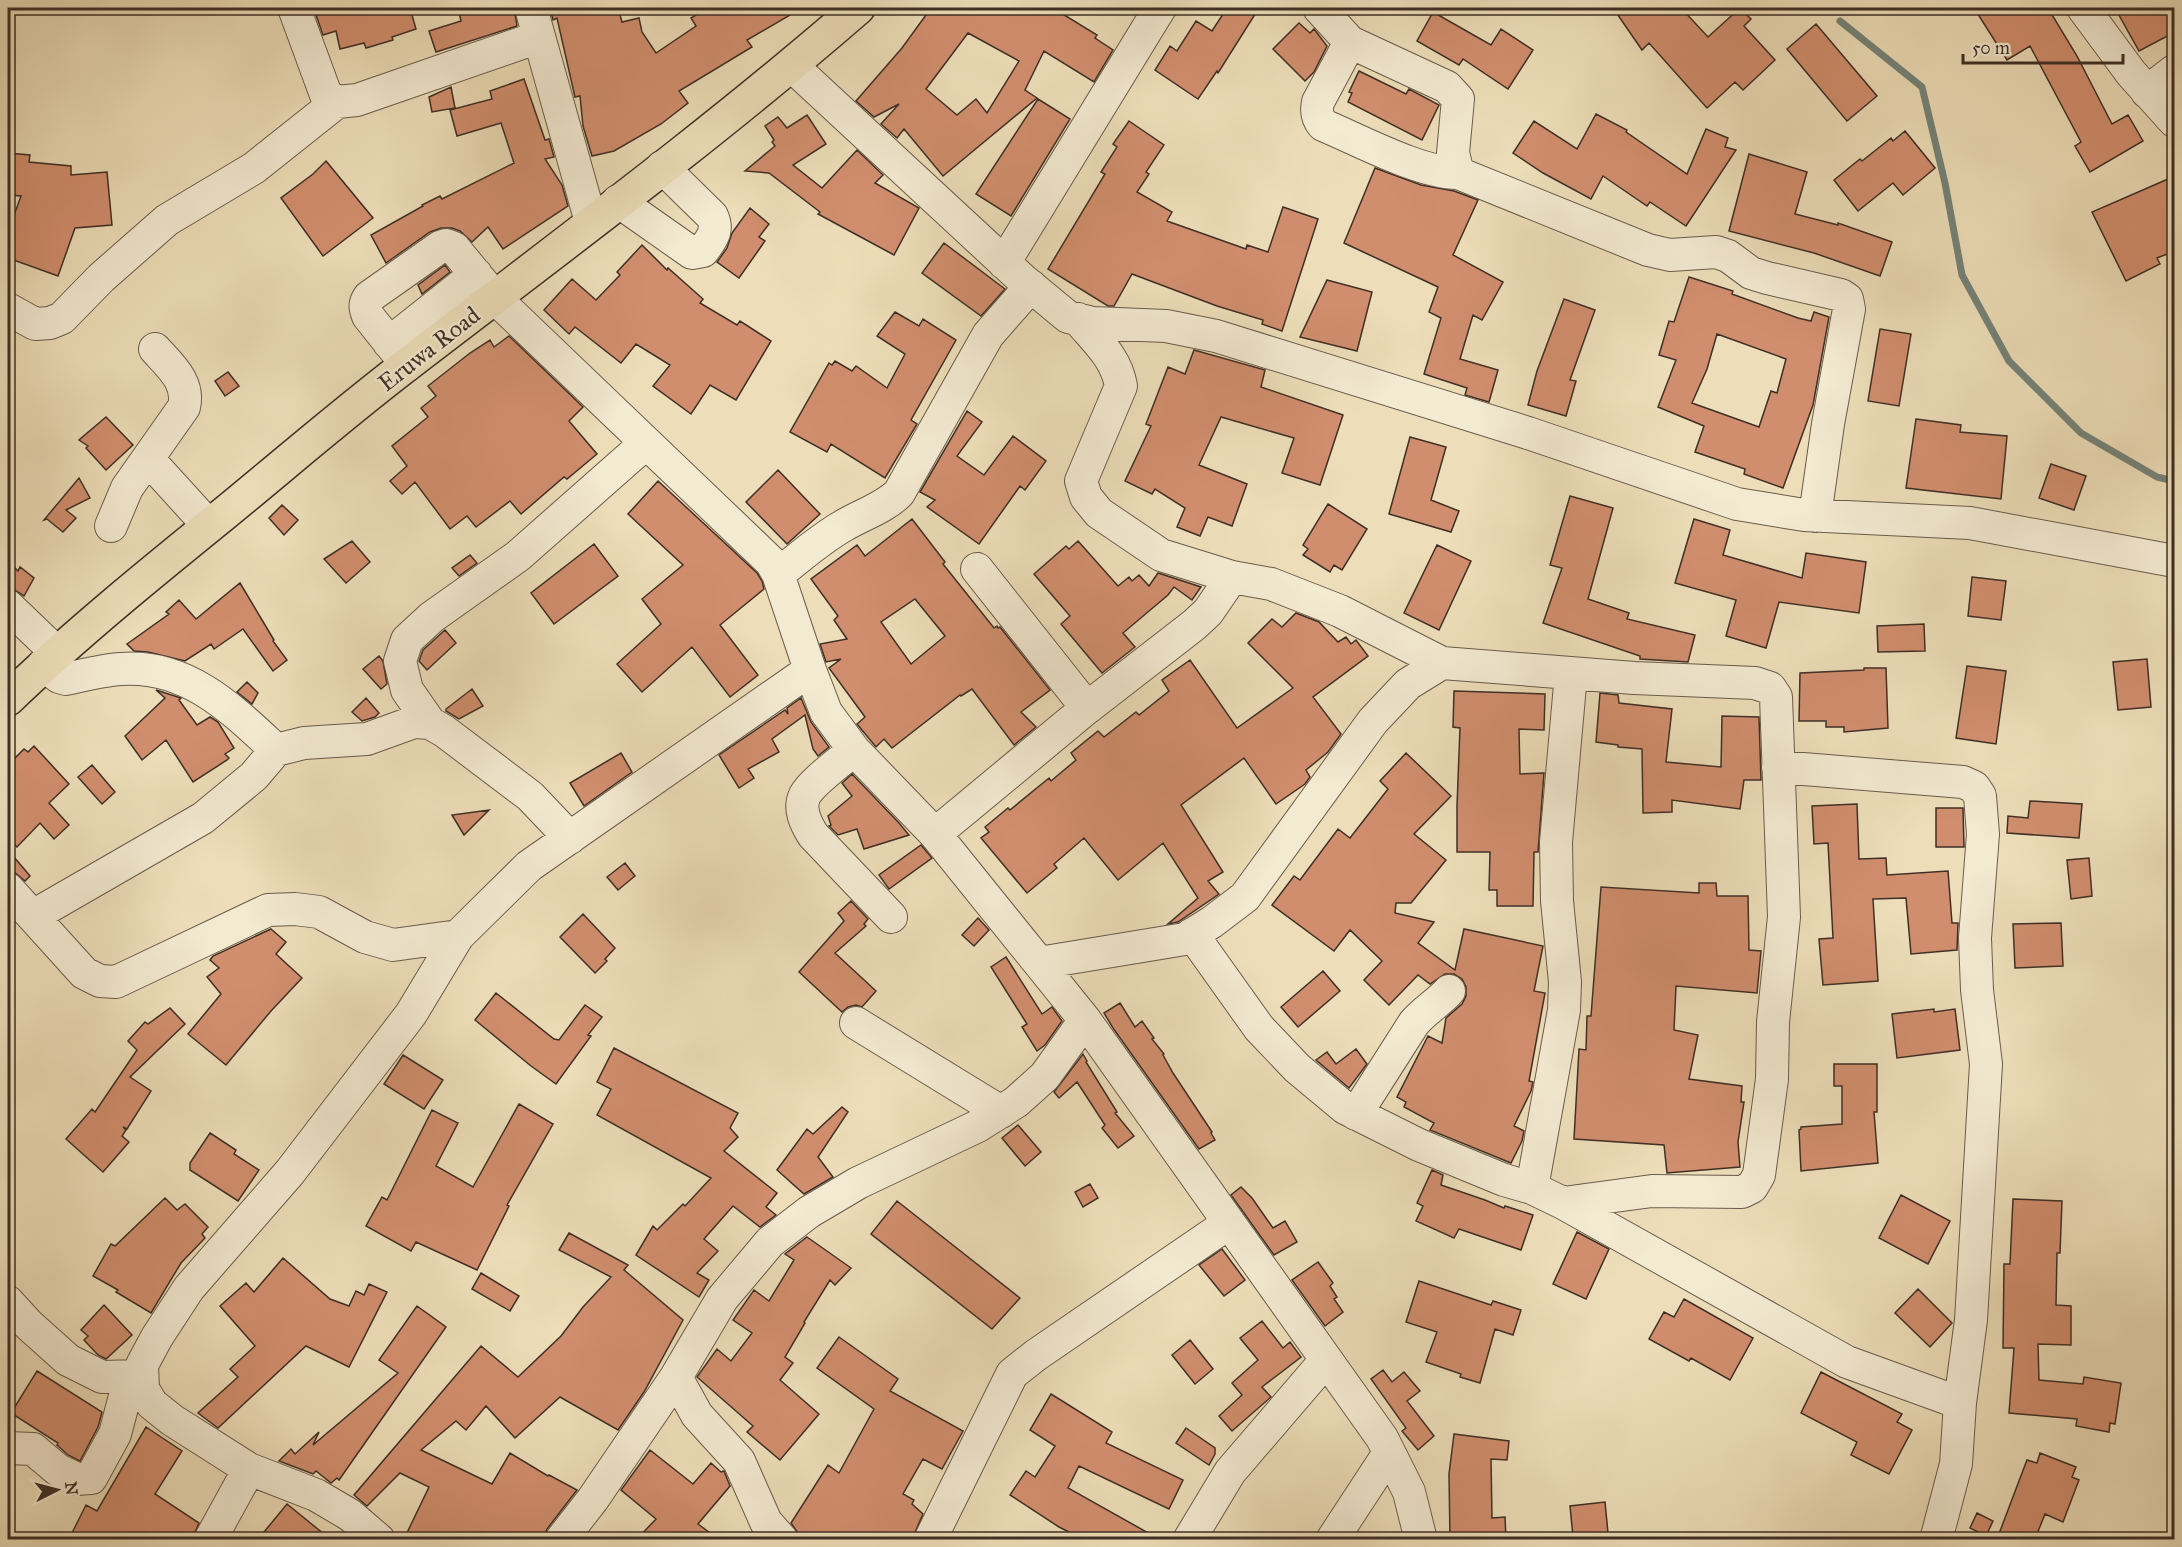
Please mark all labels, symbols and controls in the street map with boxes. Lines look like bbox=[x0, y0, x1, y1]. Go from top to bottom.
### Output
scale bar bbox=[1963, 27, 2124, 65]
text: 50 m bbox=[1972, 37, 2010, 59]
street label: Eruwa Road bbox=[372, 300, 486, 398]
north arrow bbox=[27, 1460, 87, 1520]
text: N bbox=[61, 1481, 82, 1497]

